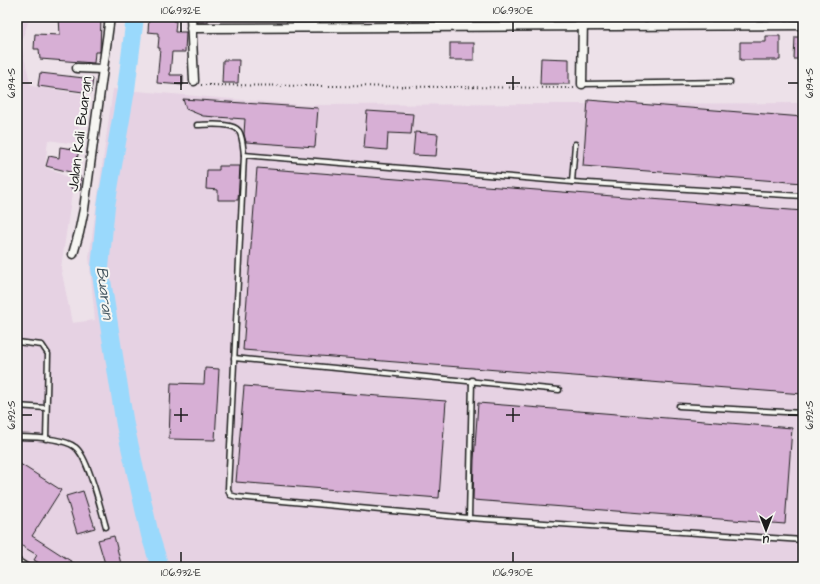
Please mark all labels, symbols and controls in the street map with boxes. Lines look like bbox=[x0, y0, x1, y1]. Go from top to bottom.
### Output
text: 106.932°E bbox=[161, 4, 201, 18]
text: 106.930°E bbox=[493, 4, 533, 18]
text: 6.194°S bbox=[5, 67, 19, 98]
text: 6.194°S bbox=[803, 67, 817, 98]
street label: Jalan Kali Buaran bbox=[63, 75, 98, 193]
water label: Buaran bbox=[91, 266, 119, 322]
text: 6.192°S bbox=[5, 400, 19, 430]
text: 6.192°S bbox=[803, 400, 817, 430]
north arrow bbox=[746, 510, 786, 550]
text: U bbox=[763, 532, 770, 547]
text: 106.932°E bbox=[161, 566, 201, 580]
text: 106.930°E bbox=[493, 566, 533, 580]

